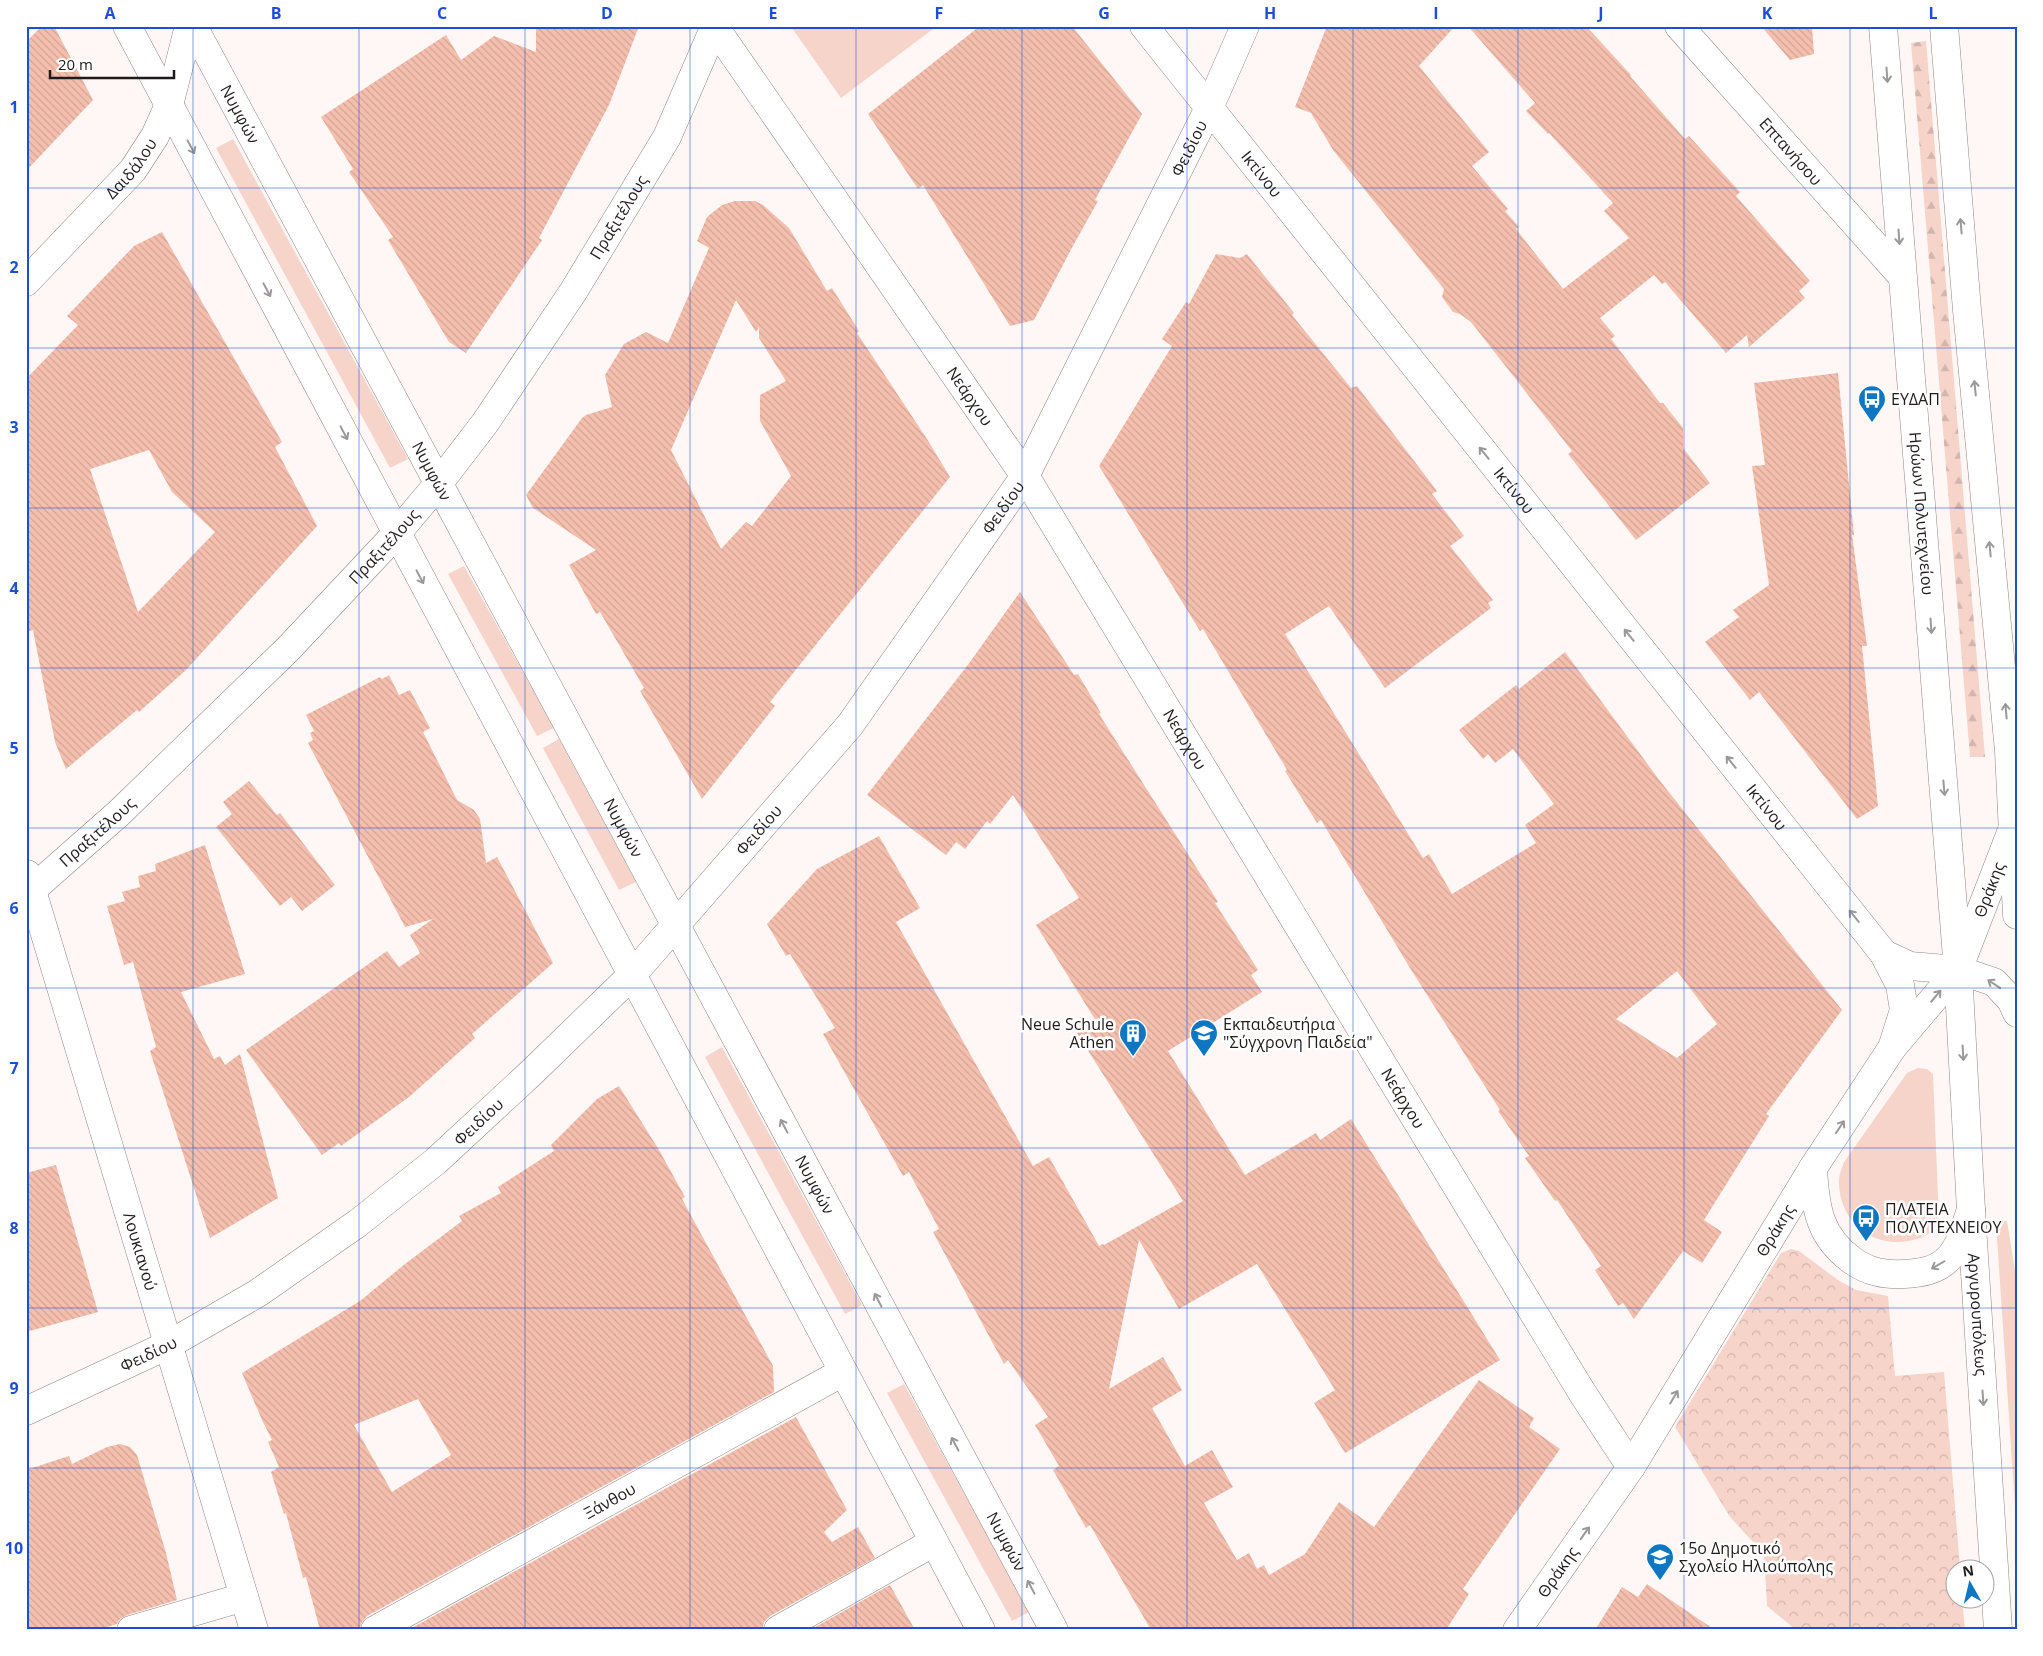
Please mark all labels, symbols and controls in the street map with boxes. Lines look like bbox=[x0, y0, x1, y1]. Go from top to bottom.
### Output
text: A bbox=[104, 2, 116, 24]
text: B bbox=[271, 2, 281, 24]
text: C bbox=[437, 2, 447, 24]
text: D bbox=[601, 2, 613, 24]
text: E bbox=[769, 2, 778, 24]
text: F bbox=[935, 2, 943, 24]
text: G bbox=[1098, 2, 1110, 24]
text: H bbox=[1264, 2, 1276, 24]
text: I bbox=[1433, 2, 1439, 24]
text: J bbox=[1596, 2, 1604, 24]
text: K bbox=[1762, 2, 1773, 24]
text: L bbox=[1928, 2, 1938, 24]
scale bar bbox=[50, 48, 174, 80]
text: 20 m bbox=[58, 54, 93, 74]
one-way arrow bbox=[1882, 67, 1891, 83]
street label: Νυμφών bbox=[215, 81, 265, 148]
text: 1 bbox=[9, 96, 19, 118]
street label: Επτανήσου bbox=[1755, 113, 1827, 190]
street label: Φειδίου bbox=[1166, 116, 1212, 180]
street label: Δαιδάλου bbox=[100, 134, 162, 203]
one-way arrow bbox=[186, 139, 196, 154]
street label: Ικτίνου bbox=[1236, 146, 1287, 202]
street label: Πραξιτέλους bbox=[584, 171, 653, 263]
one-way arrow bbox=[1956, 218, 1965, 234]
one-way arrow bbox=[1894, 229, 1904, 245]
text: 2 bbox=[9, 256, 19, 278]
one-way arrow bbox=[263, 282, 272, 297]
street label: Νεάρχου bbox=[942, 362, 998, 430]
one-way arrow bbox=[1970, 380, 1980, 396]
bus stop icon: ΕΥΔΑΠ bbox=[1857, 384, 1887, 423]
place label: ΕΥΔΑΠ bbox=[1891, 388, 1940, 410]
text: 3 bbox=[9, 416, 19, 438]
one-way arrow bbox=[339, 426, 349, 441]
street label: Ηρώων Πολυτεχνείου bbox=[1904, 431, 1939, 596]
street label: Νυμφών bbox=[407, 437, 457, 505]
one-way arrow bbox=[1479, 447, 1490, 460]
street label: Ικτίνου bbox=[1489, 462, 1540, 518]
street label: Φειδίου bbox=[977, 477, 1029, 538]
street label: Πραξιτέλους bbox=[344, 504, 424, 589]
one-way arrow bbox=[1986, 542, 1995, 558]
one-way arrow bbox=[416, 569, 425, 584]
text: 4 bbox=[9, 577, 19, 599]
one-way arrow bbox=[1927, 617, 1936, 633]
one-way arrow bbox=[1624, 629, 1635, 642]
one-way arrow bbox=[2001, 704, 2011, 720]
street label: Νεάρχου bbox=[1158, 705, 1212, 774]
text: 5 bbox=[9, 737, 19, 759]
one-way arrow bbox=[1725, 756, 1736, 769]
street label: Ικτίνου bbox=[1741, 779, 1792, 835]
one-way arrow bbox=[1939, 779, 1948, 795]
street label: Πραξιτέλους bbox=[54, 792, 140, 872]
street label: Νυμφών bbox=[599, 794, 648, 862]
street label: Φειδίου bbox=[730, 800, 787, 860]
street label: Θράκης bbox=[1968, 858, 2010, 920]
text: 6 bbox=[9, 897, 19, 919]
one-way arrow bbox=[1848, 910, 1859, 923]
one-way arrow bbox=[1987, 979, 2001, 989]
one-way arrow bbox=[1930, 990, 1942, 1003]
place label: Neue Schule Athen bbox=[1021, 1013, 1114, 1053]
place label: Εκπαιδευτήρια "Σύγχρονη Παιδεία" bbox=[1223, 1013, 1373, 1053]
building icon: Neue Schule Athen bbox=[1118, 1018, 1148, 1057]
school or university icon: Εκπαιδευτήρια "Σύγχρονη Παιδεία" bbox=[1189, 1018, 1219, 1057]
one-way arrow bbox=[1958, 1045, 1967, 1061]
text: 7 bbox=[9, 1057, 19, 1079]
street label: Νεάρχου bbox=[1376, 1064, 1430, 1133]
street label: Φειδίου bbox=[449, 1093, 508, 1150]
one-way arrow bbox=[779, 1120, 789, 1134]
one-way arrow bbox=[1835, 1120, 1845, 1134]
street label: Νυμφών bbox=[790, 1151, 840, 1218]
place label: ΠΛΑΤΕΙΑ ΠΟΛΥΤΕΧΝΕΙΟΥ bbox=[1885, 1198, 2001, 1238]
street label: Θράκης bbox=[1751, 1200, 1800, 1261]
bus stop icon: ΠΛΑΤΕΙΑ ΠΟΛΥΤΕΧΝΕΙΟΥ bbox=[1851, 1203, 1881, 1242]
street label: Λουκιανού bbox=[118, 1210, 162, 1293]
text: 8 bbox=[9, 1217, 19, 1239]
street label: Αργυρουπόλεως bbox=[1963, 1252, 1993, 1377]
one-way arrow bbox=[1931, 1260, 1946, 1270]
one-way arrow bbox=[873, 1293, 883, 1308]
street label: Φειδίου bbox=[116, 1331, 181, 1377]
text: 9 bbox=[9, 1377, 19, 1399]
one-way arrow bbox=[1669, 1390, 1679, 1404]
one-way arrow bbox=[1978, 1390, 1988, 1406]
one-way arrow bbox=[949, 1437, 959, 1451]
street label: Ξάνθου bbox=[580, 1477, 640, 1524]
street label: Νυμφών bbox=[982, 1508, 1032, 1575]
one-way arrow bbox=[1580, 1526, 1590, 1540]
text: 10 bbox=[5, 1537, 23, 1559]
place label: 15ο Δημοτικό Σχολείο Ηλιούπολης bbox=[1679, 1537, 1833, 1577]
street label: Θράκης bbox=[1532, 1542, 1583, 1602]
school or university icon: 15ο Δημοτικό Σχολείο Ηλιούπολης bbox=[1645, 1542, 1675, 1581]
north arrow bbox=[1946, 1558, 1996, 1608]
text: N bbox=[1961, 1560, 1975, 1581]
one-way arrow bbox=[1026, 1580, 1035, 1595]

